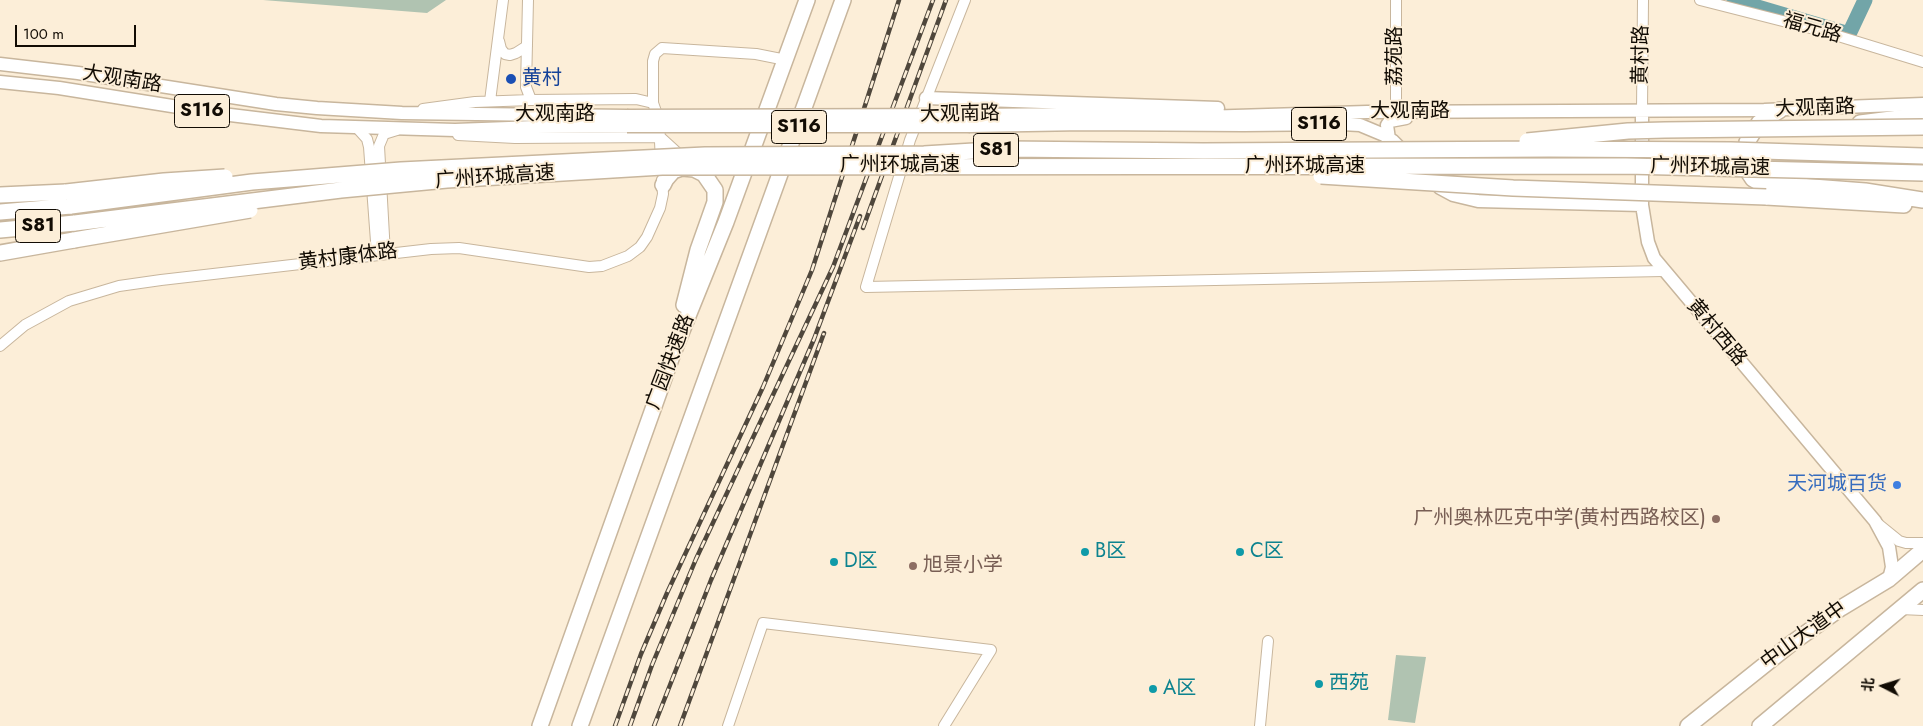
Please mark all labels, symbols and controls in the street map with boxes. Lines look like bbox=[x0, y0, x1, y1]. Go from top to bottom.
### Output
street label: 福元路 bbox=[1780, 9, 1844, 49]
scale bar bbox=[18, 15, 139, 47]
text: 100 m bbox=[23, 23, 64, 45]
street label: 黄村路 bbox=[1629, 25, 1655, 85]
street label: 荔苑路 bbox=[1384, 26, 1408, 86]
street label: 大观南路 bbox=[81, 62, 163, 98]
place label: 黄村 bbox=[522, 67, 562, 91]
marker: 黄村 bbox=[504, 72, 518, 86]
road number: S116 bbox=[174, 94, 230, 128]
street label: 大观南路 bbox=[1775, 96, 1855, 122]
street label: 大观南路 bbox=[1370, 100, 1450, 124]
street label: 大观南路 bbox=[920, 102, 1000, 128]
street label: 大观南路 bbox=[515, 103, 595, 127]
road number: S116 bbox=[1292, 108, 1346, 140]
road number: S116 bbox=[772, 110, 826, 144]
road number: S81 bbox=[974, 134, 1018, 166]
street label: 广州环城高速 bbox=[840, 154, 960, 178]
street label: 广州环城高速 bbox=[1245, 155, 1365, 179]
street label: 广州环城高速 bbox=[1650, 155, 1770, 181]
street label: 广州环城高速 bbox=[434, 162, 556, 194]
road number: S81 bbox=[15, 210, 60, 242]
street label: 黄村康体路 bbox=[297, 240, 399, 276]
street label: 黄村西路 bbox=[1681, 295, 1751, 371]
street label: 广园快速路 bbox=[642, 311, 700, 413]
place label: 天河城百货 bbox=[1787, 473, 1887, 497]
marker: 天河城百货 bbox=[1891, 479, 1903, 491]
place label: 广州奥林匹克中学(黄村西路校区) bbox=[1414, 507, 1706, 531]
marker: 广州奥林匹克中学(黄村西路校区) bbox=[1710, 513, 1722, 525]
place label: B区 bbox=[1095, 540, 1126, 564]
place label: C区 bbox=[1250, 540, 1284, 564]
marker: B区 bbox=[1079, 546, 1091, 558]
marker: C区 bbox=[1234, 546, 1246, 558]
place label: D区 bbox=[844, 550, 878, 574]
place label: 旭景小学 bbox=[923, 554, 1003, 578]
marker: D区 bbox=[828, 556, 840, 568]
marker: 旭景小学 bbox=[907, 560, 919, 572]
street label: 中山大道中 bbox=[1756, 597, 1852, 675]
north arrow bbox=[1858, 661, 1908, 711]
place label: 西苑 bbox=[1329, 672, 1369, 696]
place label: A区 bbox=[1163, 677, 1196, 701]
text: 北 bbox=[1857, 677, 1879, 693]
marker: 西苑 bbox=[1313, 678, 1325, 690]
marker: A区 bbox=[1147, 683, 1159, 695]

